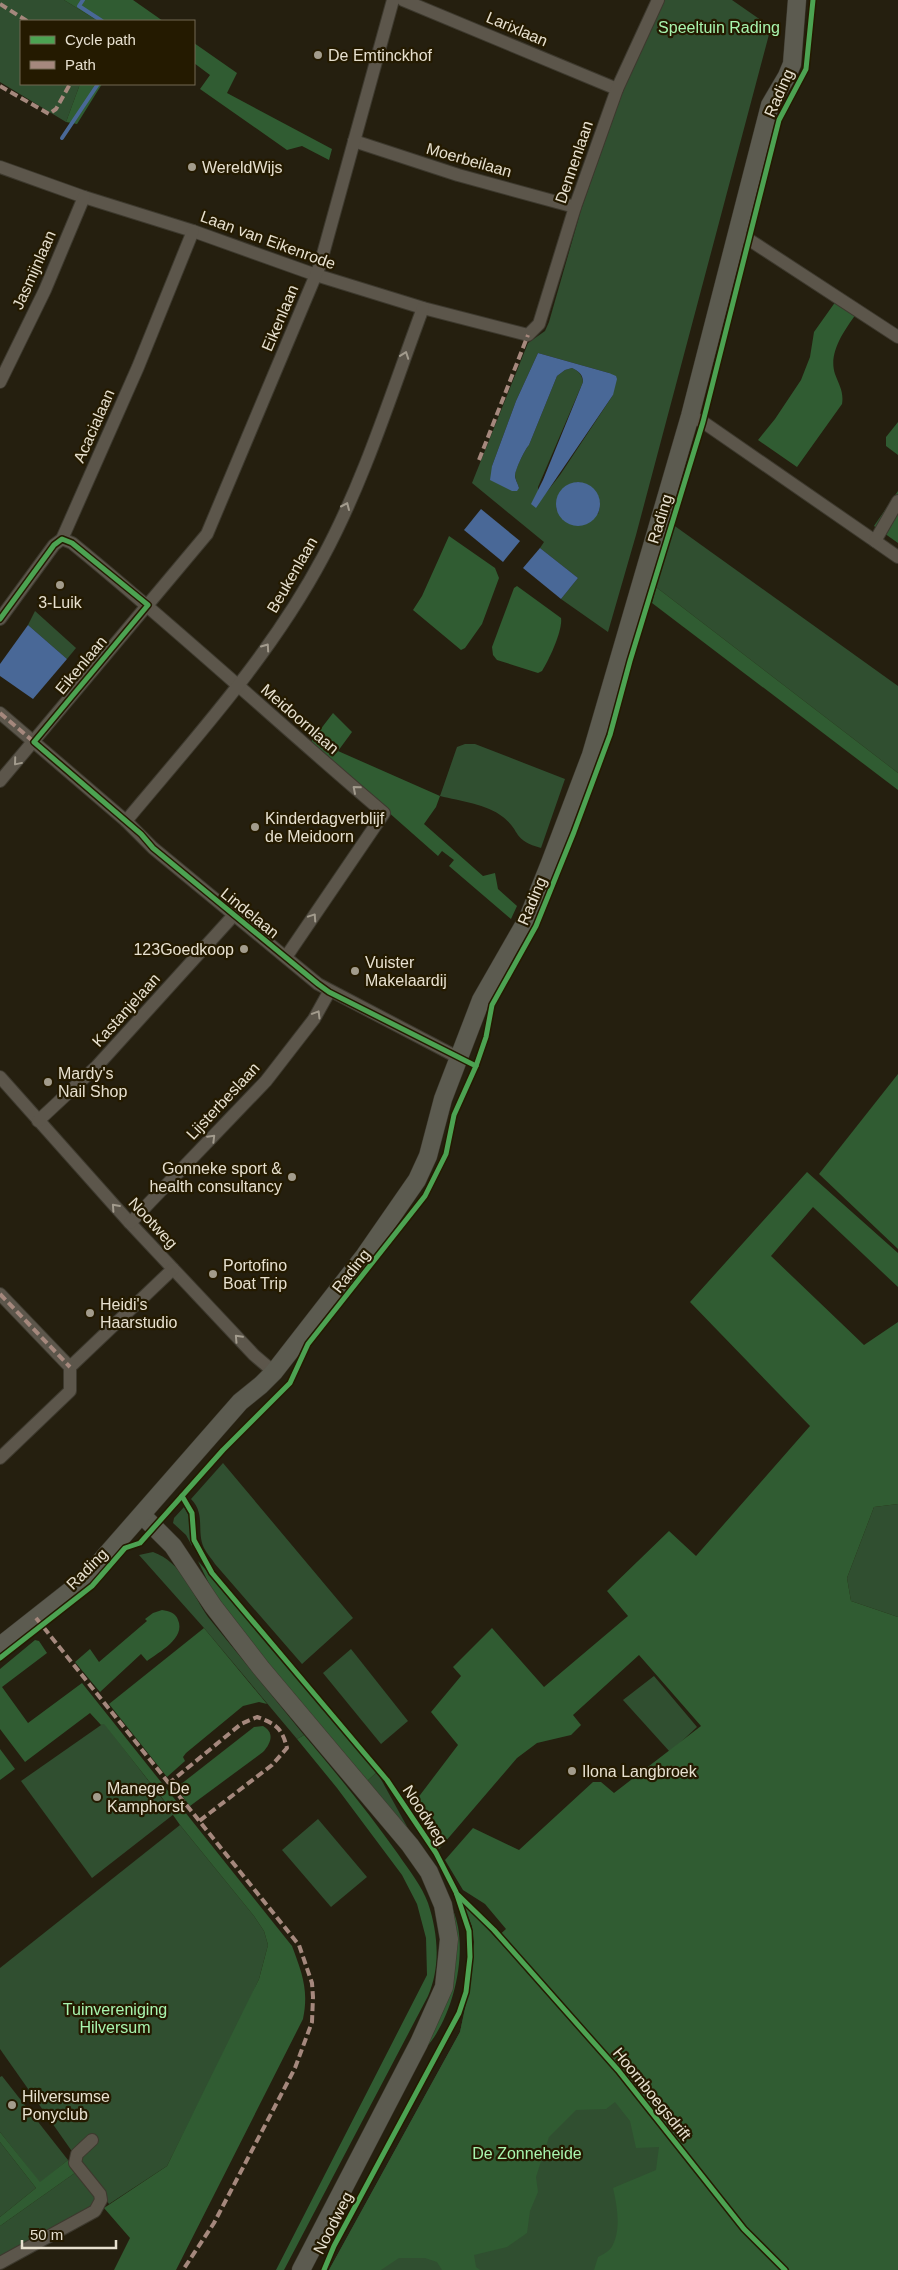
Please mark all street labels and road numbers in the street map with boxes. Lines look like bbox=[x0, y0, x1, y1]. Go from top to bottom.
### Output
street label: Larixlaan bbox=[484, 8, 550, 50]
street label: Rading bbox=[761, 66, 797, 120]
street label: Dennenlaan bbox=[552, 118, 596, 206]
street label: Moerbeilaan bbox=[424, 140, 514, 180]
street label: Laan van Eikenrode bbox=[198, 208, 338, 272]
street label: Jasmijnlaan bbox=[9, 228, 59, 312]
street label: Eikenlaan bbox=[258, 282, 302, 354]
street label: Acacialaan bbox=[70, 387, 118, 465]
street label: Rading bbox=[644, 492, 676, 546]
street label: Beukenlaan bbox=[264, 534, 320, 616]
street label: Eikenlaan bbox=[52, 633, 110, 697]
street label: Meidoornlaan bbox=[258, 681, 342, 757]
street label: Rading bbox=[514, 874, 550, 928]
street label: Lindelaan bbox=[218, 885, 282, 941]
street label: Kastanjelaan bbox=[89, 970, 163, 1050]
street label: Lijsterbeslaan bbox=[183, 1059, 263, 1143]
street label: Nootweg bbox=[125, 1194, 181, 1252]
street label: Rading bbox=[329, 1246, 373, 1296]
street label: Rading bbox=[63, 1545, 111, 1593]
street label: Noodweg bbox=[399, 1782, 451, 1848]
street label: Hoornboegsdrift bbox=[610, 2044, 695, 2144]
street label: Noodweg bbox=[310, 2189, 356, 2257]

